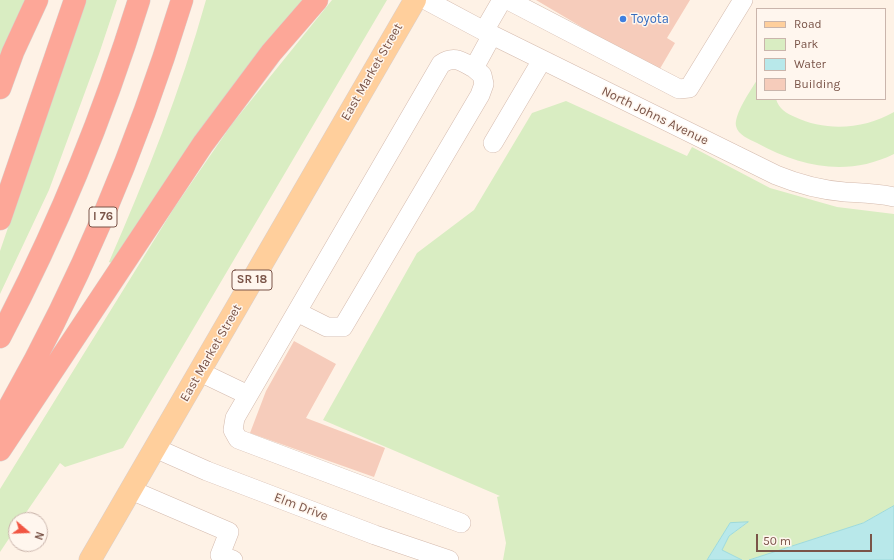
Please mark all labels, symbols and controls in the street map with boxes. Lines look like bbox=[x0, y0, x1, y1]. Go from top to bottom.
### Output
legend bbox=[756, 8, 886, 100]
place label: Toyota bbox=[631, 11, 669, 27]
marker: Toyota bbox=[618, 14, 628, 24]
text: Road bbox=[794, 17, 822, 31]
street label: East Market Street bbox=[338, 21, 406, 123]
text: Park bbox=[794, 37, 818, 51]
text: Water bbox=[794, 57, 826, 71]
text: Building bbox=[794, 77, 840, 91]
street label: North Johns Avenue bbox=[599, 83, 711, 149]
road number: I 76 bbox=[89, 207, 117, 227]
road number: SR 18 bbox=[232, 270, 272, 290]
street label: East Market Street bbox=[177, 302, 245, 404]
street label: Elm Drive bbox=[272, 490, 330, 524]
north arrow bbox=[8, 512, 48, 552]
scale bar bbox=[758, 526, 874, 552]
text: N bbox=[31, 530, 46, 542]
text: 50 m bbox=[763, 534, 791, 548]

